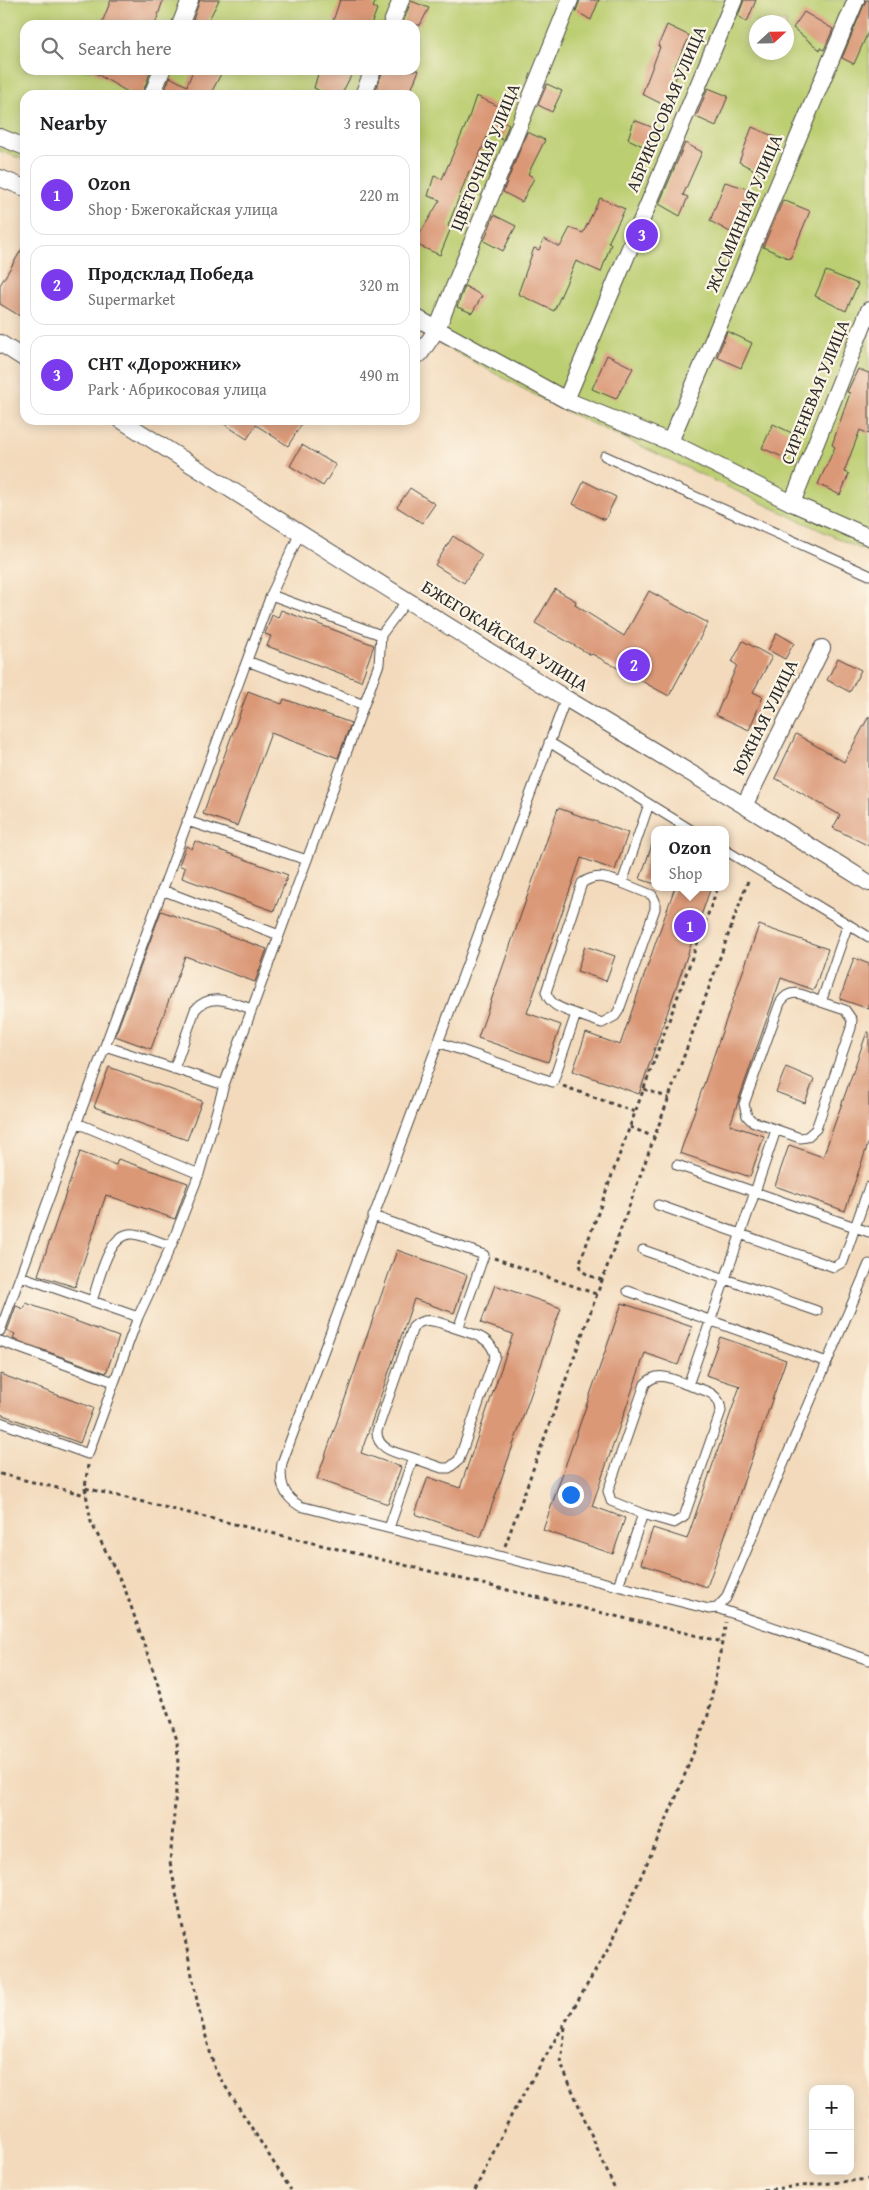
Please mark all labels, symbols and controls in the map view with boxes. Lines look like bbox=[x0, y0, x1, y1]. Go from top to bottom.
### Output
north arrow bbox=[749, 15, 794, 60]
search box bbox=[20, 20, 420, 75]
street label: АБРИКОСОВАЯ УЛИЦА bbox=[618, 21, 713, 196]
icon: search bbox=[38, 34, 66, 62]
text: Search here bbox=[78, 34, 172, 62]
street label: ЦВЕТОЧНАЯ УЛИЦА bbox=[443, 79, 527, 235]
text: Nearby bbox=[40, 107, 107, 138]
text: 3 results bbox=[343, 111, 400, 135]
street label: ЖАСМИННАЯ УЛИЦА bbox=[698, 130, 789, 297]
text: Ozon bbox=[88, 169, 130, 197]
text: 1 bbox=[53, 183, 61, 207]
text: 220 m bbox=[359, 183, 399, 207]
text: Shop · Бжегокайская улица bbox=[88, 197, 278, 221]
pin: 3 bbox=[626, 216, 658, 254]
text: Продсклад Победа bbox=[88, 259, 254, 287]
text: 2 bbox=[53, 273, 61, 297]
text: 320 m bbox=[359, 273, 399, 297]
text: Supermarket bbox=[88, 287, 175, 311]
street label: СИРЕНЕВАЯ УЛИЦА bbox=[773, 315, 856, 468]
text: СНТ «Дорожник» bbox=[88, 349, 241, 377]
text: 3 bbox=[53, 363, 61, 387]
text: 490 m bbox=[359, 363, 399, 387]
text: Park · Абрикосовая улица bbox=[88, 377, 267, 401]
street label: БЖЕГОКАЙСКАЯ УЛИЦА bbox=[417, 573, 594, 698]
pin: 2 bbox=[618, 646, 650, 684]
street label: ЮЖНАЯ УЛИЦА bbox=[725, 654, 804, 779]
popup bbox=[651, 826, 729, 891]
text: Ozon bbox=[669, 833, 711, 861]
text: Shop bbox=[669, 861, 702, 885]
pin: 1 bbox=[674, 907, 706, 945]
your location bbox=[558, 1482, 584, 1508]
map controls bbox=[809, 2085, 854, 2175]
button: + bbox=[809, 2085, 854, 2130]
button: − bbox=[809, 2130, 854, 2175]

